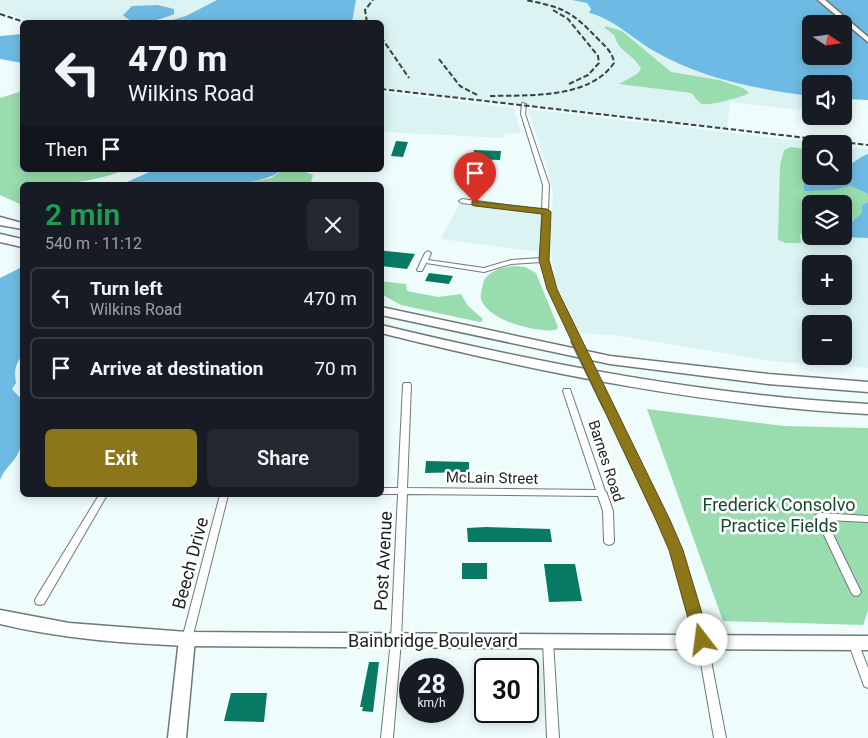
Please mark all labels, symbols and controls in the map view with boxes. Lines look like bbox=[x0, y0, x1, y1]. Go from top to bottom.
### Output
north arrow bbox=[802, 15, 852, 65]
map controls bbox=[802, 15, 852, 365]
text: 470 m bbox=[128, 39, 227, 80]
icon: left bbox=[45, 40, 110, 105]
button: sound bbox=[802, 75, 852, 125]
text: Wilkins Road bbox=[128, 81, 254, 106]
icon: arrive bbox=[97, 135, 125, 163]
button: search bbox=[802, 135, 852, 185]
text: Then bbox=[45, 138, 87, 161]
pin bbox=[454, 152, 496, 203]
icon: arrive bbox=[461, 159, 489, 187]
button: layers bbox=[802, 195, 852, 245]
text: 2 min bbox=[45, 197, 120, 232]
button: close bbox=[307, 199, 359, 251]
text: 540 m · 11:12 bbox=[45, 234, 142, 253]
button: + bbox=[802, 255, 852, 305]
text: Turn left bbox=[90, 277, 163, 300]
icon: left bbox=[47, 284, 75, 312]
text: 470 m bbox=[304, 287, 357, 310]
text: Wilkins Road bbox=[90, 300, 182, 319]
button: − bbox=[802, 315, 852, 365]
icon: arrive bbox=[47, 354, 75, 382]
text: Arrive at destination bbox=[90, 357, 263, 380]
text: 70 m bbox=[314, 357, 357, 380]
street label: Barnes Road bbox=[584, 418, 628, 504]
button: Exit bbox=[45, 429, 197, 487]
button: Share bbox=[207, 429, 359, 487]
street label: McLain Street bbox=[446, 468, 538, 488]
park label: Frederick Consolvo Practice Fields bbox=[702, 494, 856, 536]
street label: Post Avenue bbox=[370, 511, 396, 611]
street label: Beech Drive bbox=[168, 515, 212, 611]
position arrow bbox=[675, 613, 727, 665]
street label: Bainbridge Boulevard bbox=[348, 630, 518, 651]
speed limit sign: 30 bbox=[474, 658, 539, 723]
text: 28 bbox=[417, 670, 446, 699]
text: km/h bbox=[417, 696, 446, 710]

